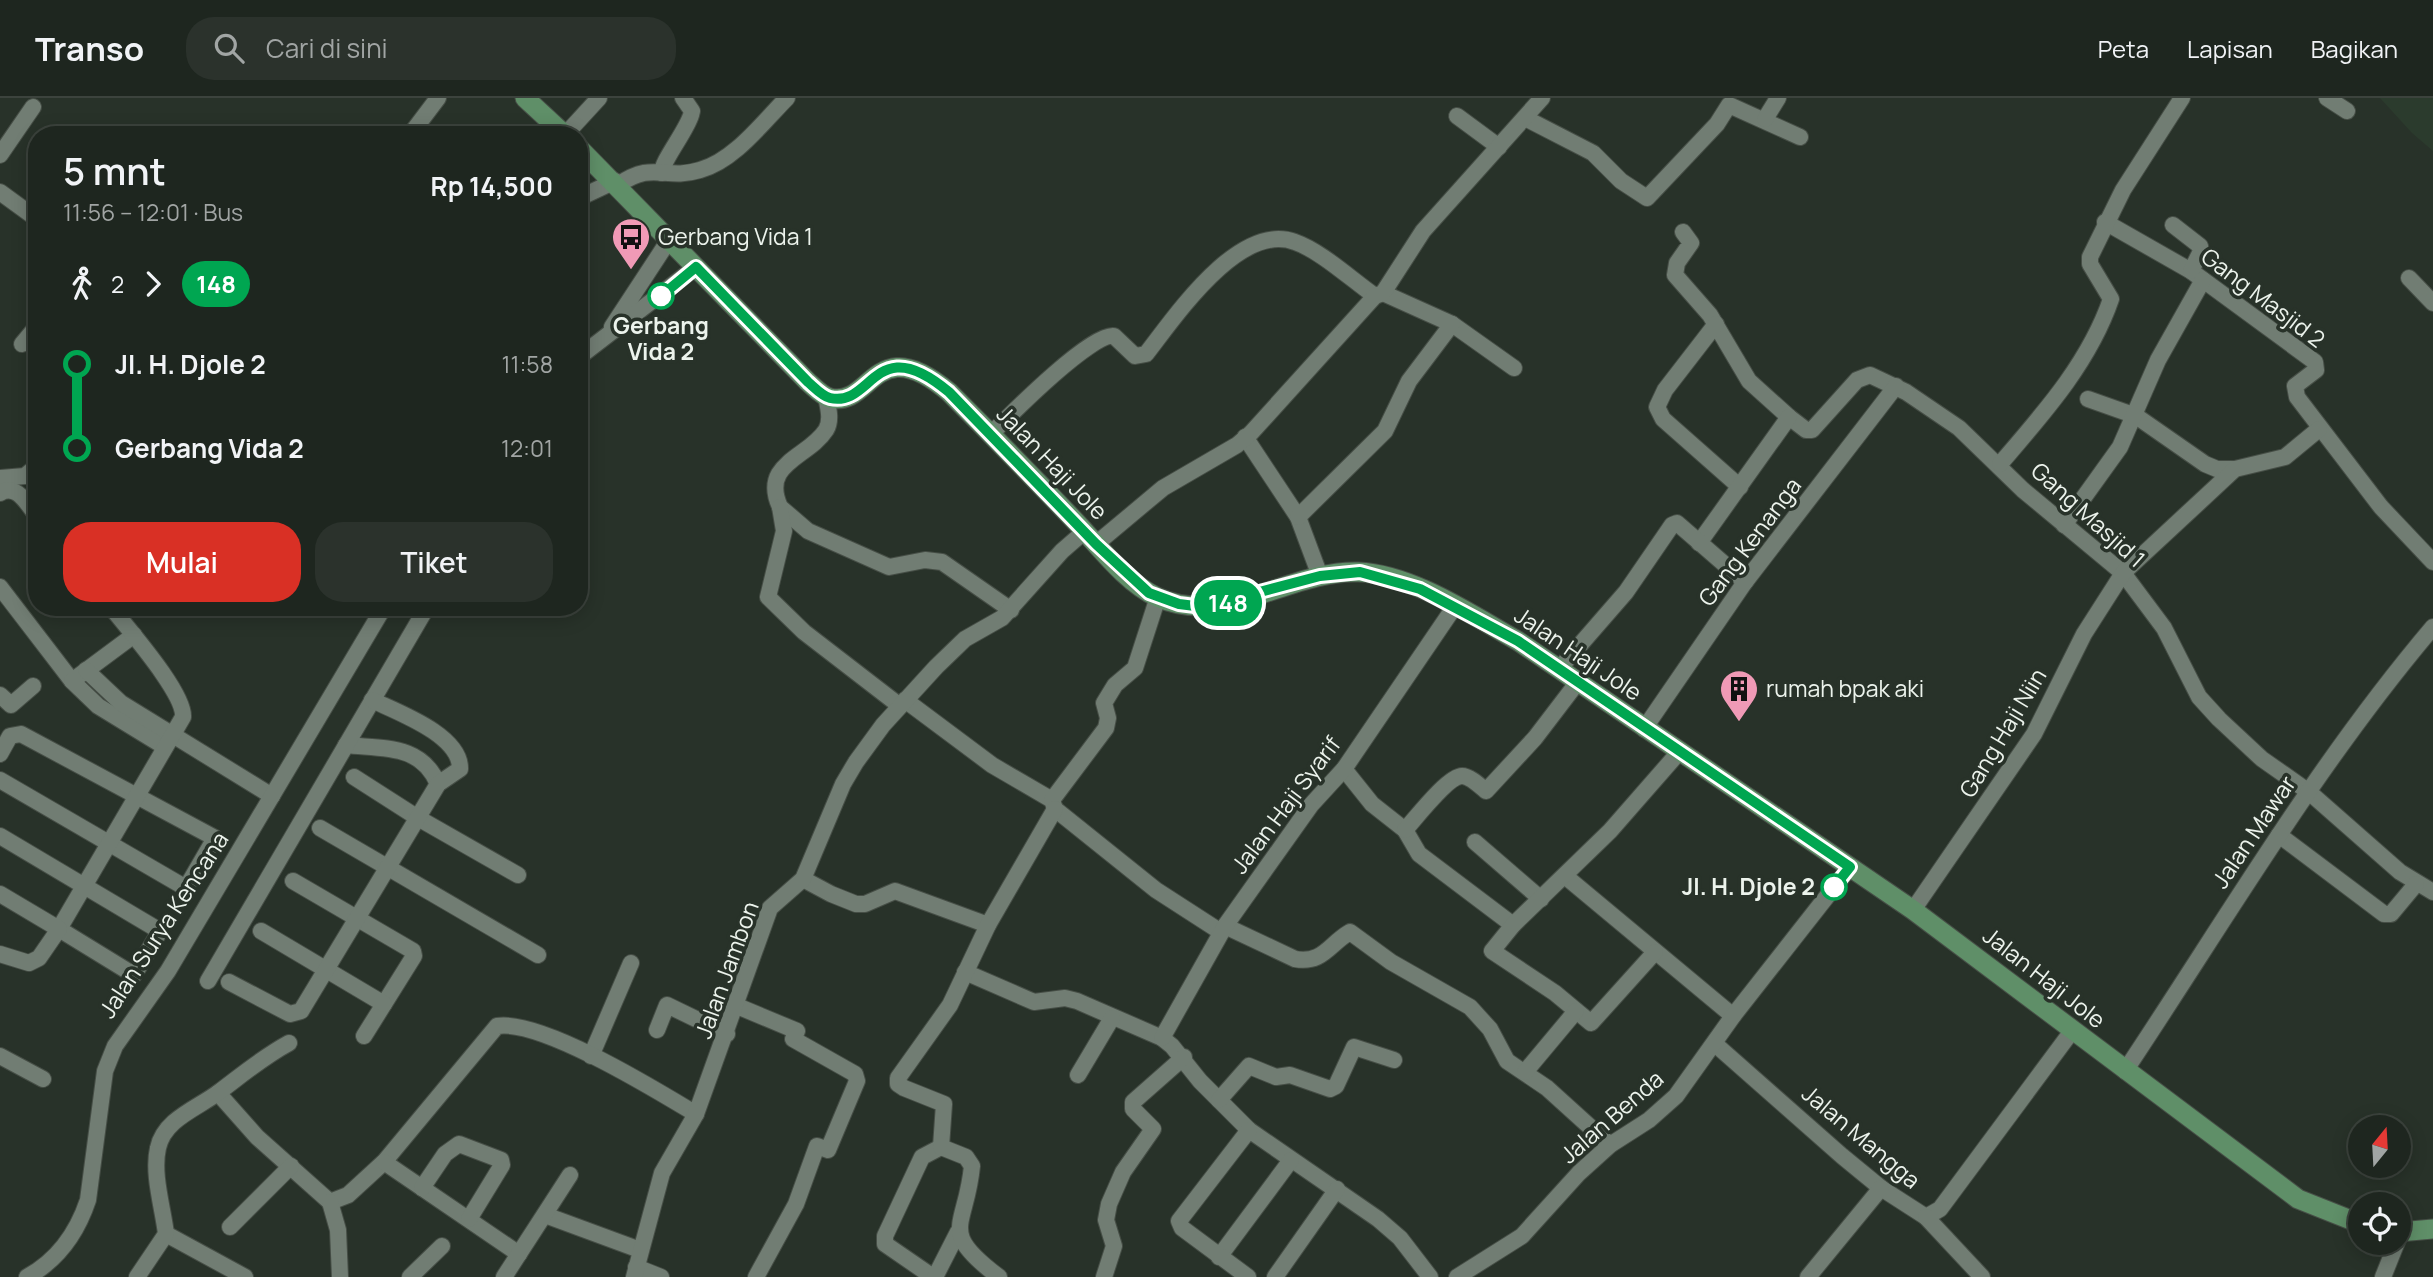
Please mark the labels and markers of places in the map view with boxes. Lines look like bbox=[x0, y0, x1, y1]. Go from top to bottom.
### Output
bus stop icon: Gerbang Vida 1 bbox=[610, 216, 652, 271]
place label: Gerbang Vida 1 bbox=[658, 220, 813, 252]
marker: Gerbang Vida 2 bbox=[648, 283, 674, 309]
place label: Gerbang Vida 2 bbox=[613, 309, 709, 367]
building icon: rumah bpak aki bbox=[1718, 668, 1760, 723]
place label: rumah bpak aki bbox=[1766, 672, 1924, 704]
place label: Jl. H. Djole 2 bbox=[1682, 870, 1815, 902]
marker: Jl. H. Djole 2 bbox=[1821, 874, 1847, 900]

